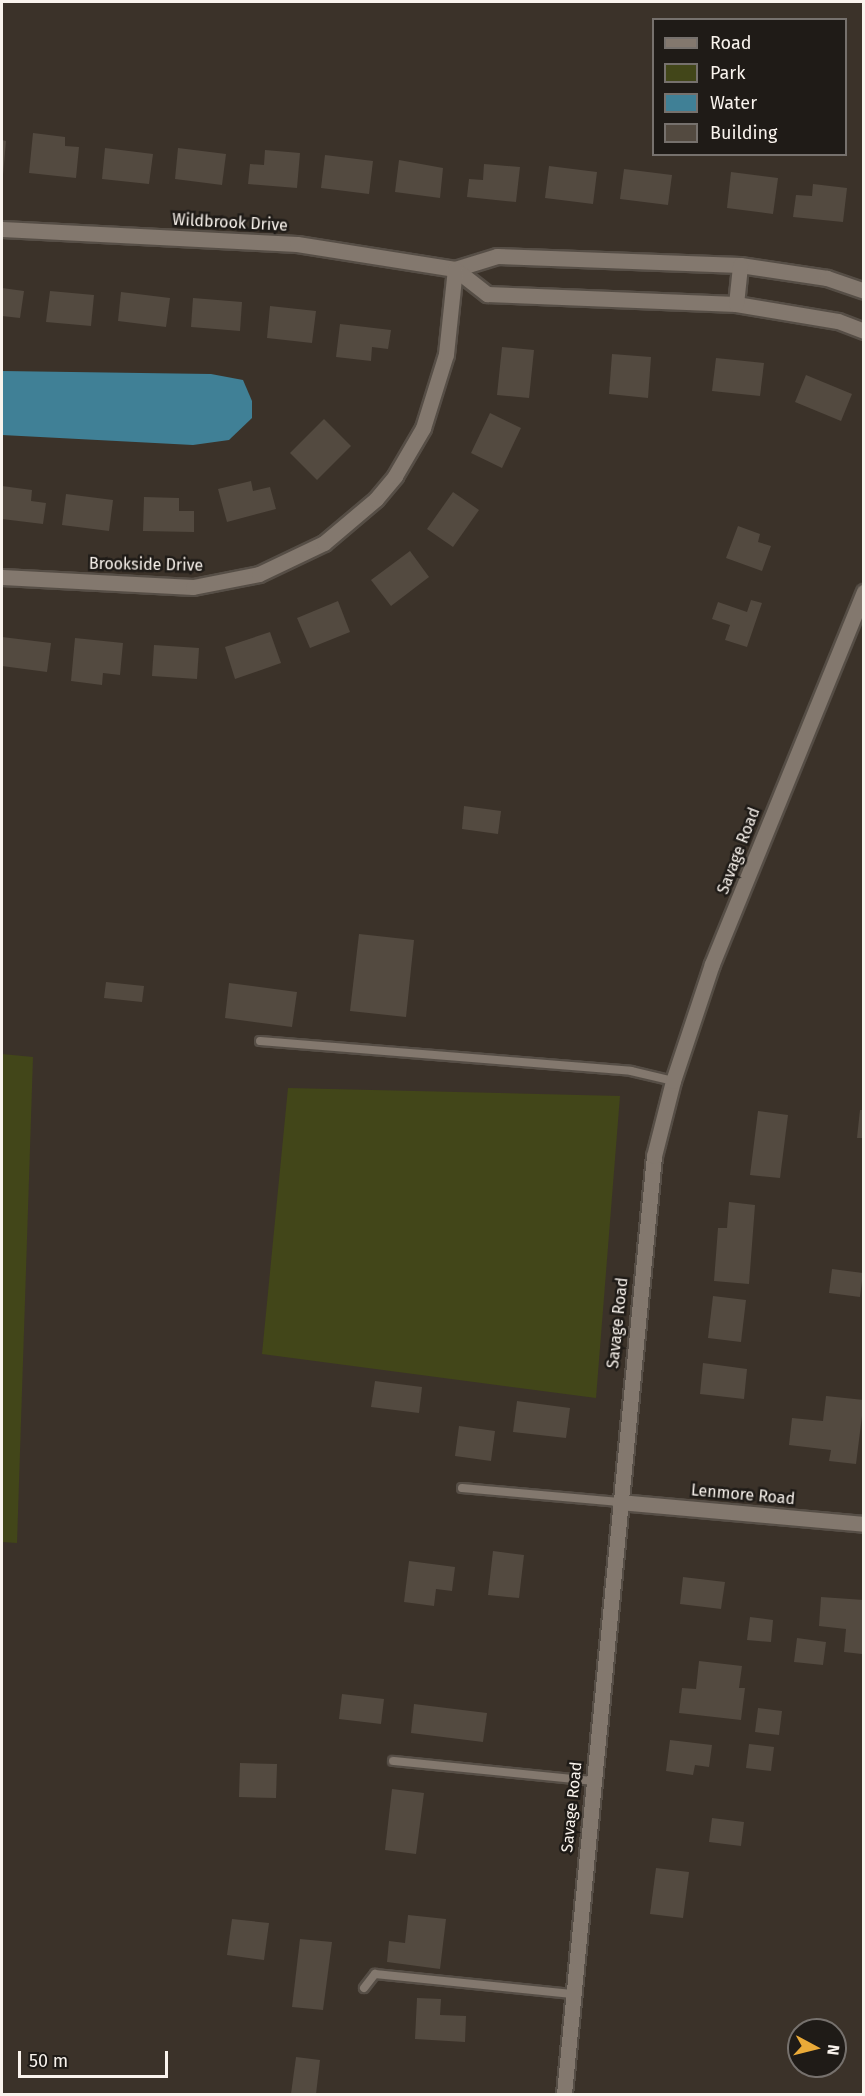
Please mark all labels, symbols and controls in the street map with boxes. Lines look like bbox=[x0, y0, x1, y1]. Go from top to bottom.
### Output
legend bbox=[652, 18, 847, 156]
text: Road bbox=[710, 32, 752, 54]
text: Park bbox=[710, 62, 745, 84]
text: Water bbox=[710, 92, 757, 114]
text: Building bbox=[710, 122, 777, 144]
street label: Wildbrook Drive bbox=[172, 210, 288, 236]
street label: Brookside Drive bbox=[89, 554, 203, 576]
street label: Savage Road bbox=[714, 805, 764, 897]
street label: Savage Road bbox=[604, 1277, 632, 1369]
street label: Lenmore Road bbox=[690, 1481, 796, 1509]
street label: Savage Road bbox=[558, 1761, 586, 1853]
north arrow bbox=[787, 2018, 847, 2078]
scale bar bbox=[21, 2039, 171, 2077]
text: N bbox=[823, 2044, 843, 2056]
text: 50 m bbox=[29, 2050, 68, 2072]

